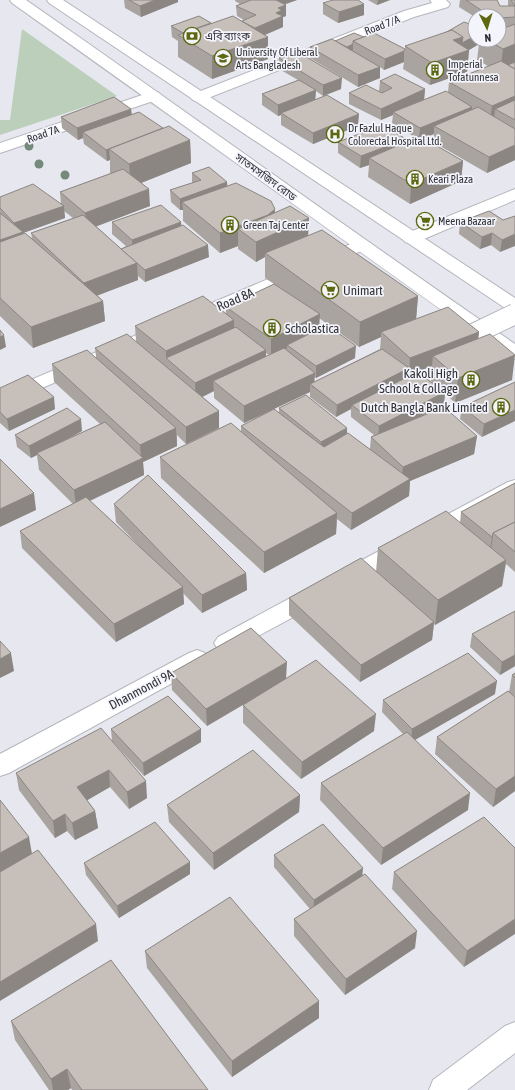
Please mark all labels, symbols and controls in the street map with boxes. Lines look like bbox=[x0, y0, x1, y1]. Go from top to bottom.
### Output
north arrow bbox=[467, 8, 507, 48]
street label: Road 7/A bbox=[363, 13, 402, 37]
bank icon: এবি ব্যাংক bbox=[182, 26, 202, 46]
place label: এবি ব্যাংক bbox=[205, 30, 250, 42]
text: N bbox=[484, 32, 492, 44]
place label: University Of Liberal Arts Bangladesh bbox=[236, 46, 318, 71]
school or university icon: University Of Liberal Arts Bangladesh bbox=[213, 48, 233, 68]
place label: Imperial Tofatunnesa bbox=[448, 58, 499, 83]
building icon: Imperial Tofatunnesa bbox=[425, 60, 445, 80]
place label: Dr Fazlul Haque Colorectal Hospital Ltd. bbox=[348, 122, 441, 147]
street label: Road 7A bbox=[25, 123, 61, 145]
hospital icon: Dr Fazlul Haque Colorectal Hospital Ltd. bbox=[325, 124, 345, 144]
street label: সাতমসজিদ রোড bbox=[232, 150, 299, 203]
building icon: Keari Plaza bbox=[405, 169, 425, 189]
place label: Keari Plaza bbox=[428, 173, 473, 185]
supermarket icon: Meena Bazaar bbox=[415, 211, 435, 231]
building icon: Green Taj Center bbox=[220, 215, 240, 235]
place label: Meena Bazaar bbox=[438, 215, 496, 227]
place label: Green Taj Center bbox=[243, 219, 309, 231]
supermarket icon: Unimart bbox=[320, 280, 340, 300]
place label: Unimart bbox=[343, 283, 383, 298]
street label: Road 8A bbox=[214, 285, 257, 314]
building icon: Scholastica bbox=[262, 318, 282, 338]
place label: Scholastica bbox=[285, 321, 339, 336]
place label: Kakoli High School & Collage bbox=[379, 366, 458, 396]
building icon: Kakoli High School & Collage bbox=[461, 370, 481, 390]
building icon: Dutch Bangla Bank Limited bbox=[491, 397, 511, 417]
place label: Dutch Bangla Bank Limited bbox=[361, 400, 488, 415]
street label: Dhanmondi 9A bbox=[106, 666, 177, 713]

